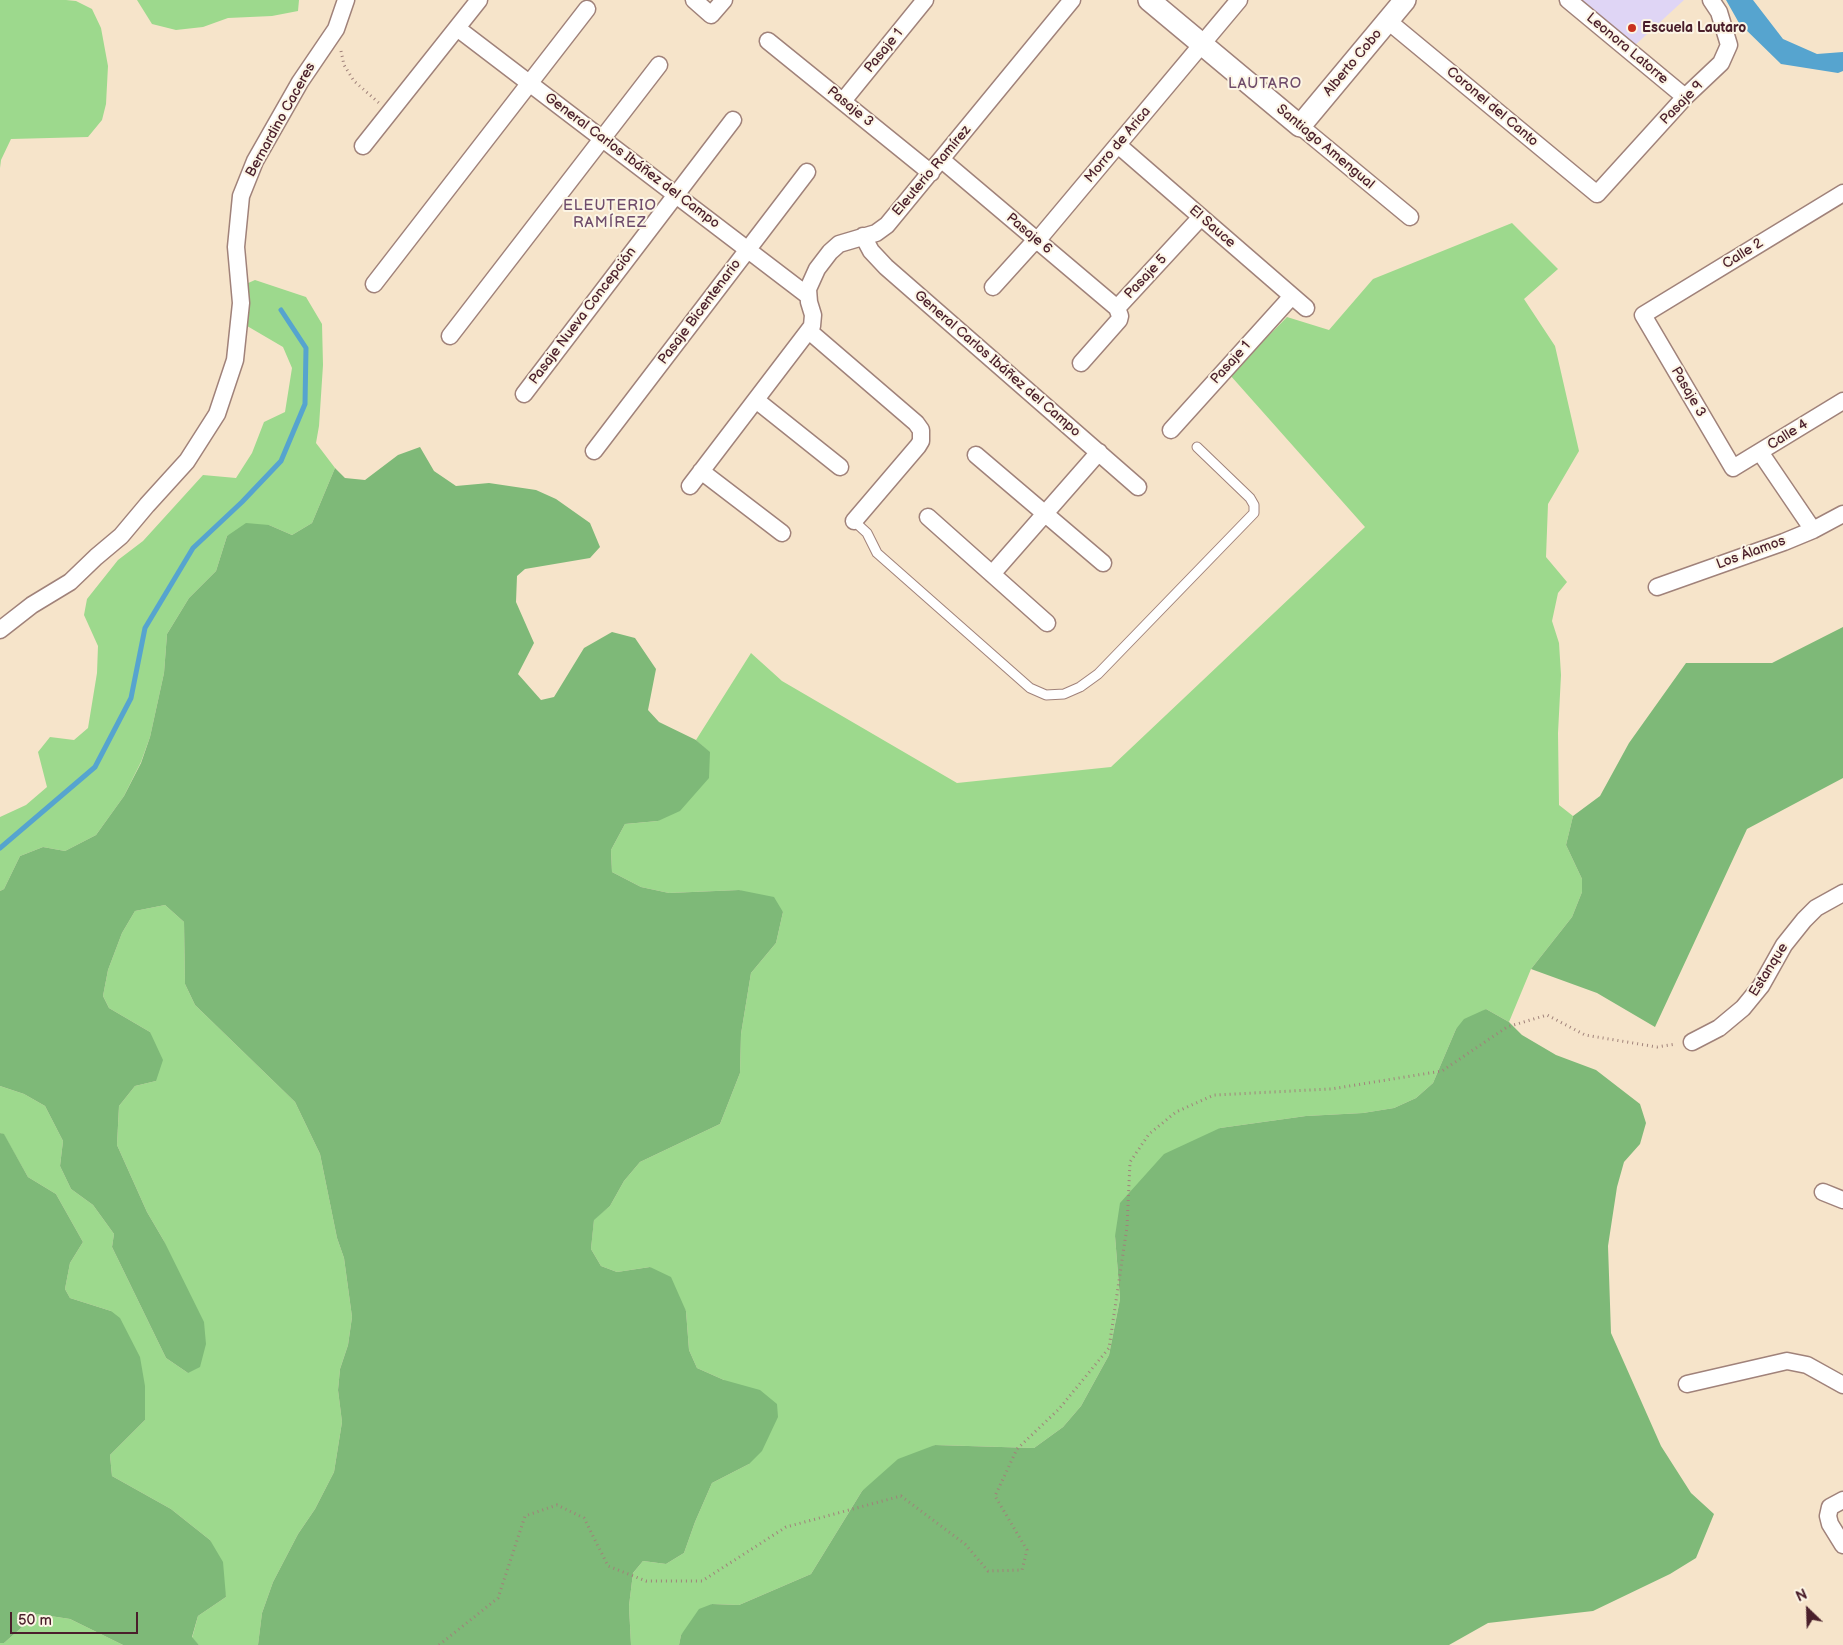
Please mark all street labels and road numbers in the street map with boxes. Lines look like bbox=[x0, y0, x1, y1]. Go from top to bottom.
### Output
street label: Leonora Latorre bbox=[1583, 10, 1671, 88]
street label: Pasaje 1 bbox=[861, 26, 907, 76]
street label: Alberto Cobo bbox=[1320, 26, 1386, 100]
street label: Bernardino Caceres bbox=[243, 60, 319, 180]
street label: Coronel del Canto bbox=[1443, 64, 1541, 150]
street label: Pasaje 9 bbox=[1657, 78, 1707, 128]
street label: Pasaje 3 bbox=[823, 83, 877, 131]
street label: General Carlos Ibáñez del Campo bbox=[541, 90, 723, 232]
street label: Santiago Amengual bbox=[1273, 101, 1377, 193]
street label: Morro de Arica bbox=[1081, 104, 1155, 186]
street label: Eleuterio Ramírez bbox=[889, 122, 975, 220]
street label: El Sauce bbox=[1185, 202, 1239, 252]
street label: Pasaje 6 bbox=[1003, 210, 1055, 258]
street label: Calle 2 bbox=[1720, 235, 1766, 273]
street label: Pasaje Nueva Concepción bbox=[526, 244, 640, 388]
street label: Pasaje 5 bbox=[1121, 251, 1171, 303]
street label: Pasaje Bicentenario bbox=[655, 256, 745, 368]
street label: General Carlos Ibáñez del Campo bbox=[910, 287, 1084, 441]
street label: Pasaje 1 bbox=[1207, 338, 1255, 388]
street label: Pasaje 3 bbox=[1667, 364, 1709, 420]
street label: Calle 4 bbox=[1765, 416, 1811, 454]
street label: Los Álamos bbox=[1714, 533, 1788, 573]
street label: Estanque bbox=[1746, 940, 1792, 1000]

